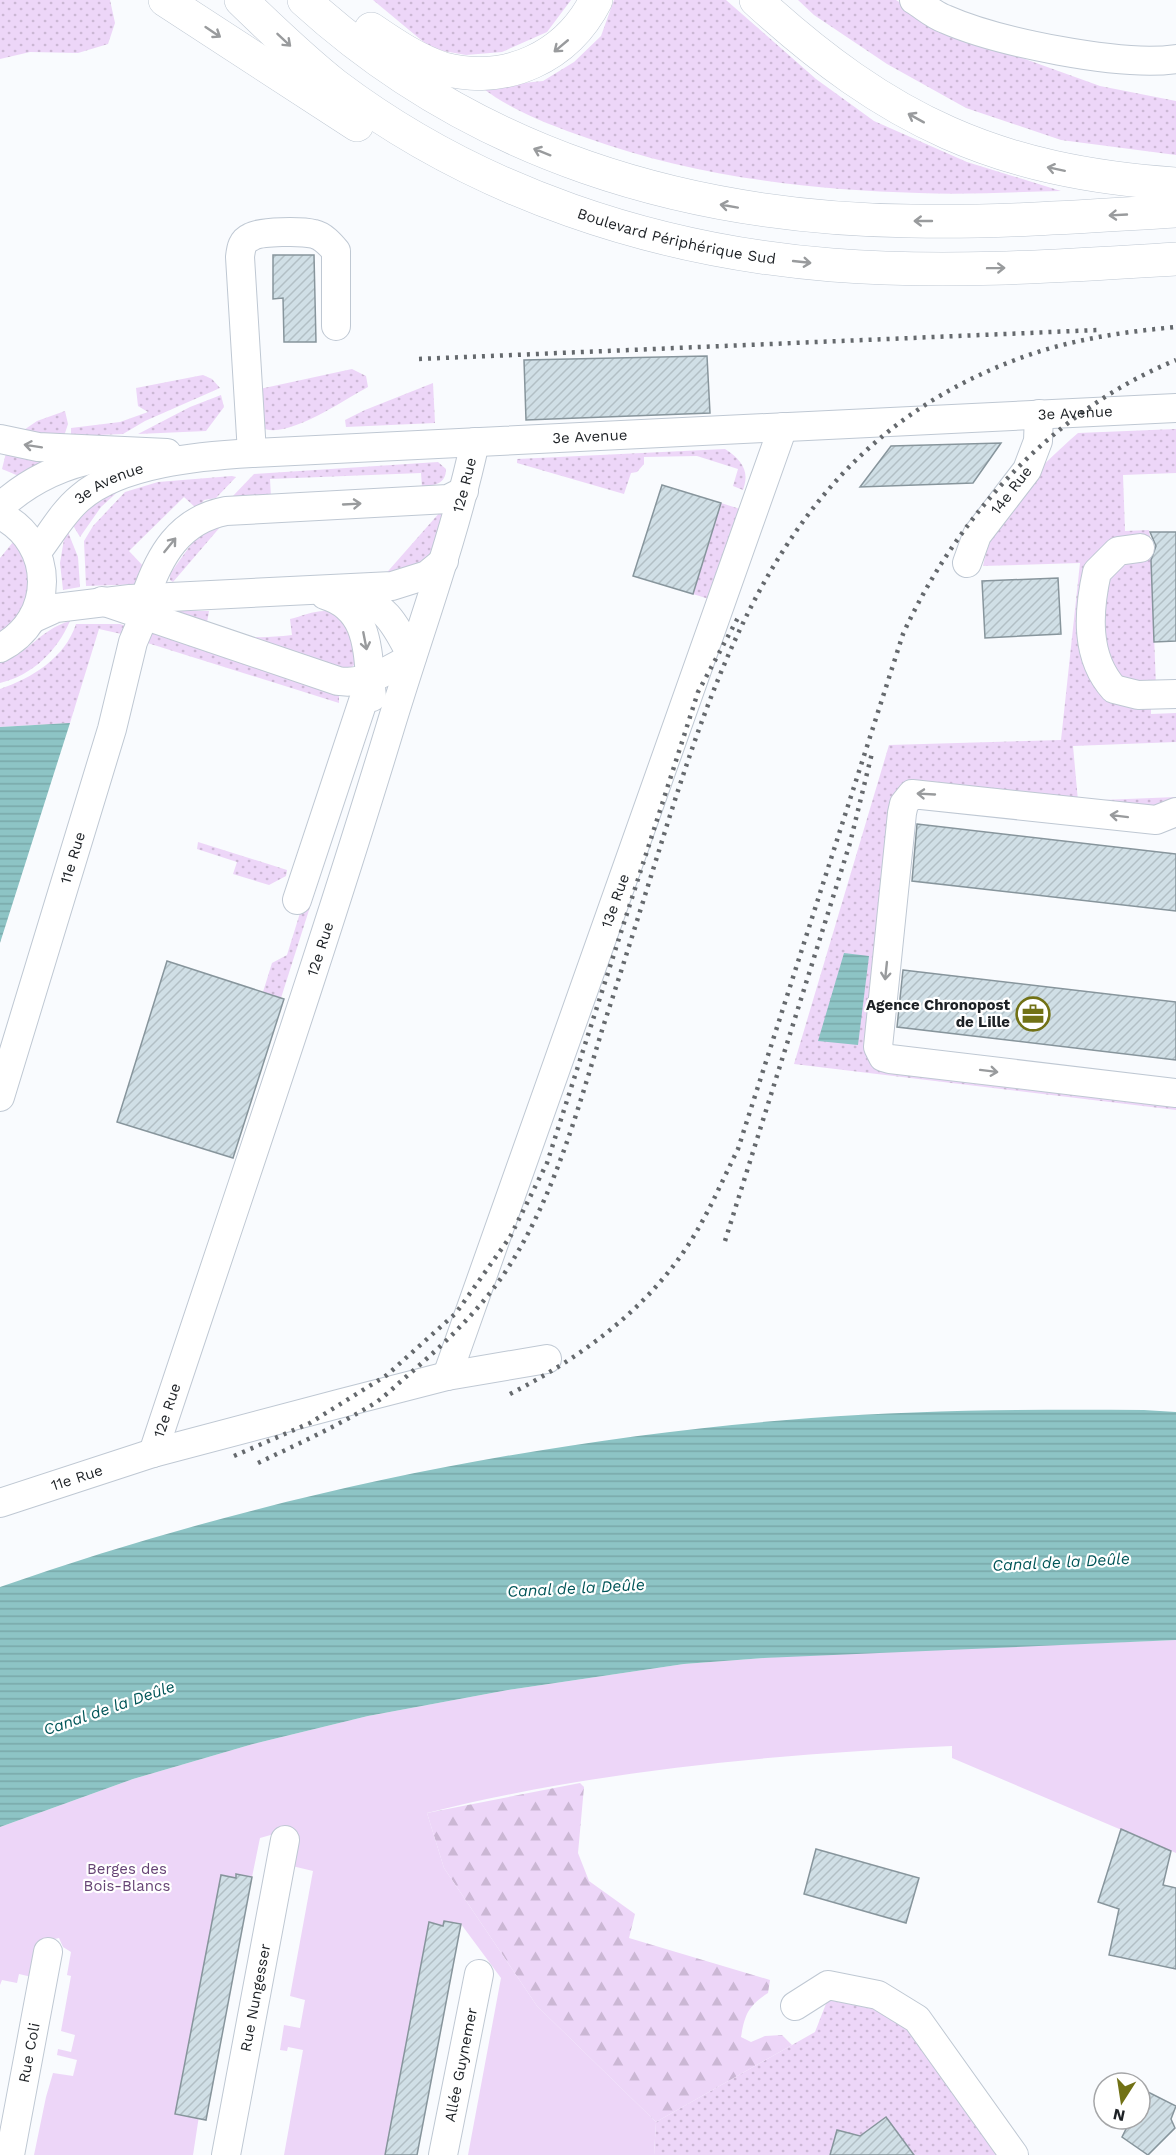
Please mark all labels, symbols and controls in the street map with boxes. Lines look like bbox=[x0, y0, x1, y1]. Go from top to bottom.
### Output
one-way arrow bbox=[204, 27, 221, 39]
one-way arrow bbox=[276, 33, 291, 48]
one-way arrow bbox=[553, 39, 569, 52]
one-way arrow bbox=[908, 112, 925, 124]
one-way arrow bbox=[533, 145, 551, 156]
one-way arrow bbox=[1046, 162, 1065, 174]
one-way arrow bbox=[719, 200, 739, 211]
street label: Boulevard Périphérique Sud bbox=[575, 204, 777, 268]
one-way arrow bbox=[1108, 209, 1128, 220]
one-way arrow bbox=[913, 215, 933, 227]
one-way arrow bbox=[791, 257, 811, 268]
one-way arrow bbox=[986, 262, 1006, 274]
street label: 3e Avenue bbox=[1037, 402, 1113, 424]
street label: 3e Avenue bbox=[552, 426, 628, 447]
one-way arrow bbox=[24, 440, 44, 451]
street label: 12e Rue bbox=[449, 456, 480, 515]
street label: 3e Avenue bbox=[71, 459, 145, 508]
street label: 14e Rue bbox=[987, 463, 1036, 518]
one-way arrow bbox=[342, 498, 362, 509]
one-way arrow bbox=[163, 538, 176, 554]
one-way arrow bbox=[360, 630, 371, 650]
one-way arrow bbox=[916, 788, 936, 799]
one-way arrow bbox=[1110, 810, 1130, 821]
street label: 11e Rue bbox=[56, 830, 89, 886]
street label: 13e Rue bbox=[597, 871, 633, 930]
street label: 12e Rue bbox=[303, 920, 338, 979]
one-way arrow bbox=[880, 960, 891, 980]
place label: Agence Chronopost de Lille bbox=[866, 996, 1010, 1031]
office icon: Agence Chronopost de Lille bbox=[1015, 996, 1051, 1032]
one-way arrow bbox=[979, 1066, 999, 1077]
street label: 12e Rue bbox=[150, 1381, 185, 1440]
street label: 11e Rue bbox=[49, 1461, 105, 1495]
water label: Canal de la Deûle bbox=[992, 1549, 1130, 1575]
water label: Canal de la Deûle bbox=[507, 1575, 645, 1601]
water label: Canal de la Deûle bbox=[41, 1677, 177, 1739]
park label: Berges des Bois-Blancs bbox=[84, 1860, 170, 1895]
street label: Rue Nungesser bbox=[237, 1942, 274, 2053]
street label: Allée Guynemer bbox=[441, 2006, 481, 2124]
street label: Rue Coli bbox=[15, 2021, 44, 2084]
north arrow bbox=[1092, 2071, 1152, 2131]
text: N bbox=[1111, 2105, 1127, 2126]

